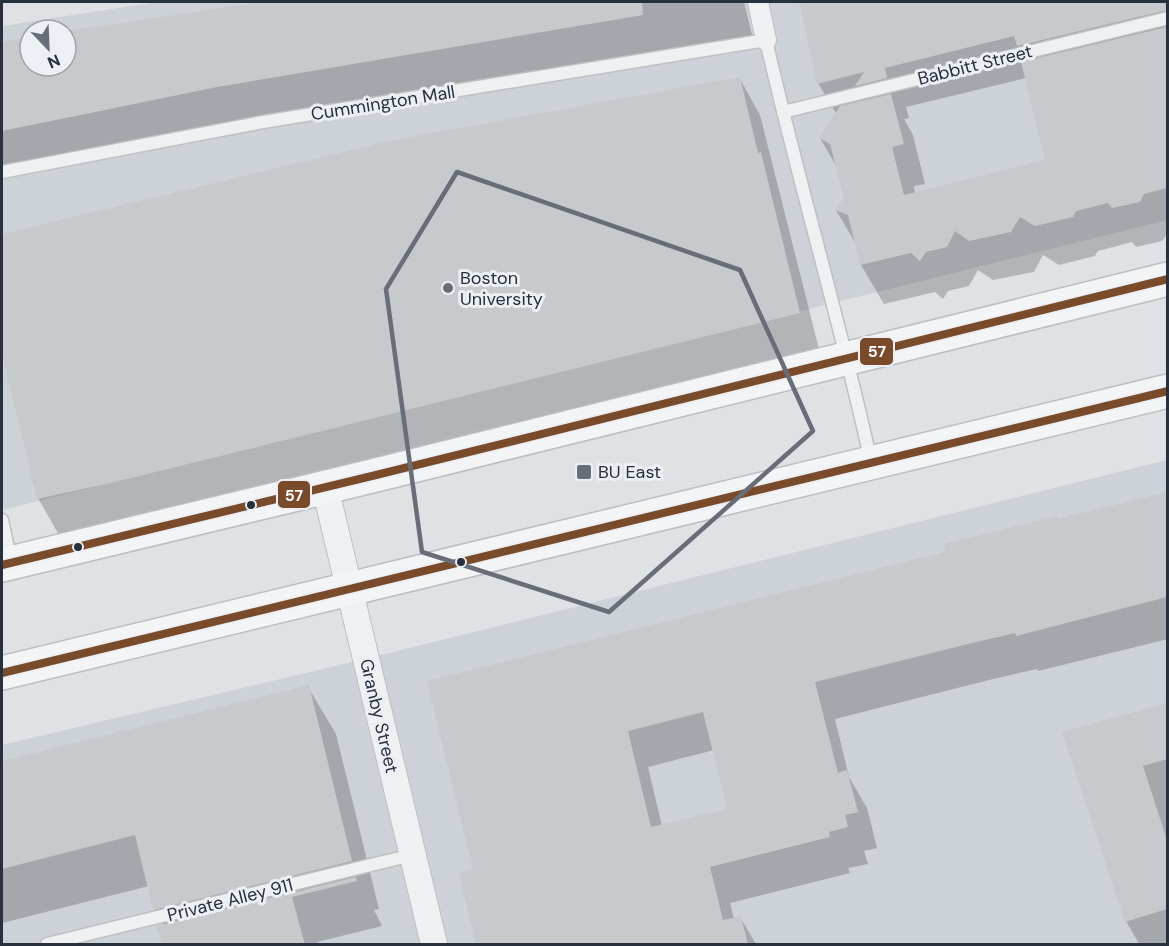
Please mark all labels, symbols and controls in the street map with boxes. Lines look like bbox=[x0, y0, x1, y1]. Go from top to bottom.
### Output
north arrow bbox=[18, 18, 78, 78]
street label: Babbitt Street bbox=[915, 39, 1035, 91]
text: N bbox=[44, 49, 63, 73]
street label: Cummington Mall bbox=[309, 80, 457, 126]
place label: Boston University bbox=[460, 266, 543, 311]
marker: Boston University bbox=[441, 281, 455, 295]
line badge: 57 bbox=[859, 337, 894, 366]
text: 57 bbox=[868, 341, 887, 362]
place label: BU East bbox=[598, 460, 661, 484]
marker: BU East bbox=[575, 463, 593, 481]
line badge: 57 bbox=[277, 480, 311, 509]
text: 57 bbox=[285, 485, 304, 506]
unlabelled marker bbox=[245, 499, 257, 511]
unlabelled marker bbox=[72, 541, 84, 553]
unlabelled marker bbox=[455, 556, 467, 568]
street label: Granby Street bbox=[354, 656, 404, 776]
street label: Private Alley 911 bbox=[165, 873, 295, 927]

